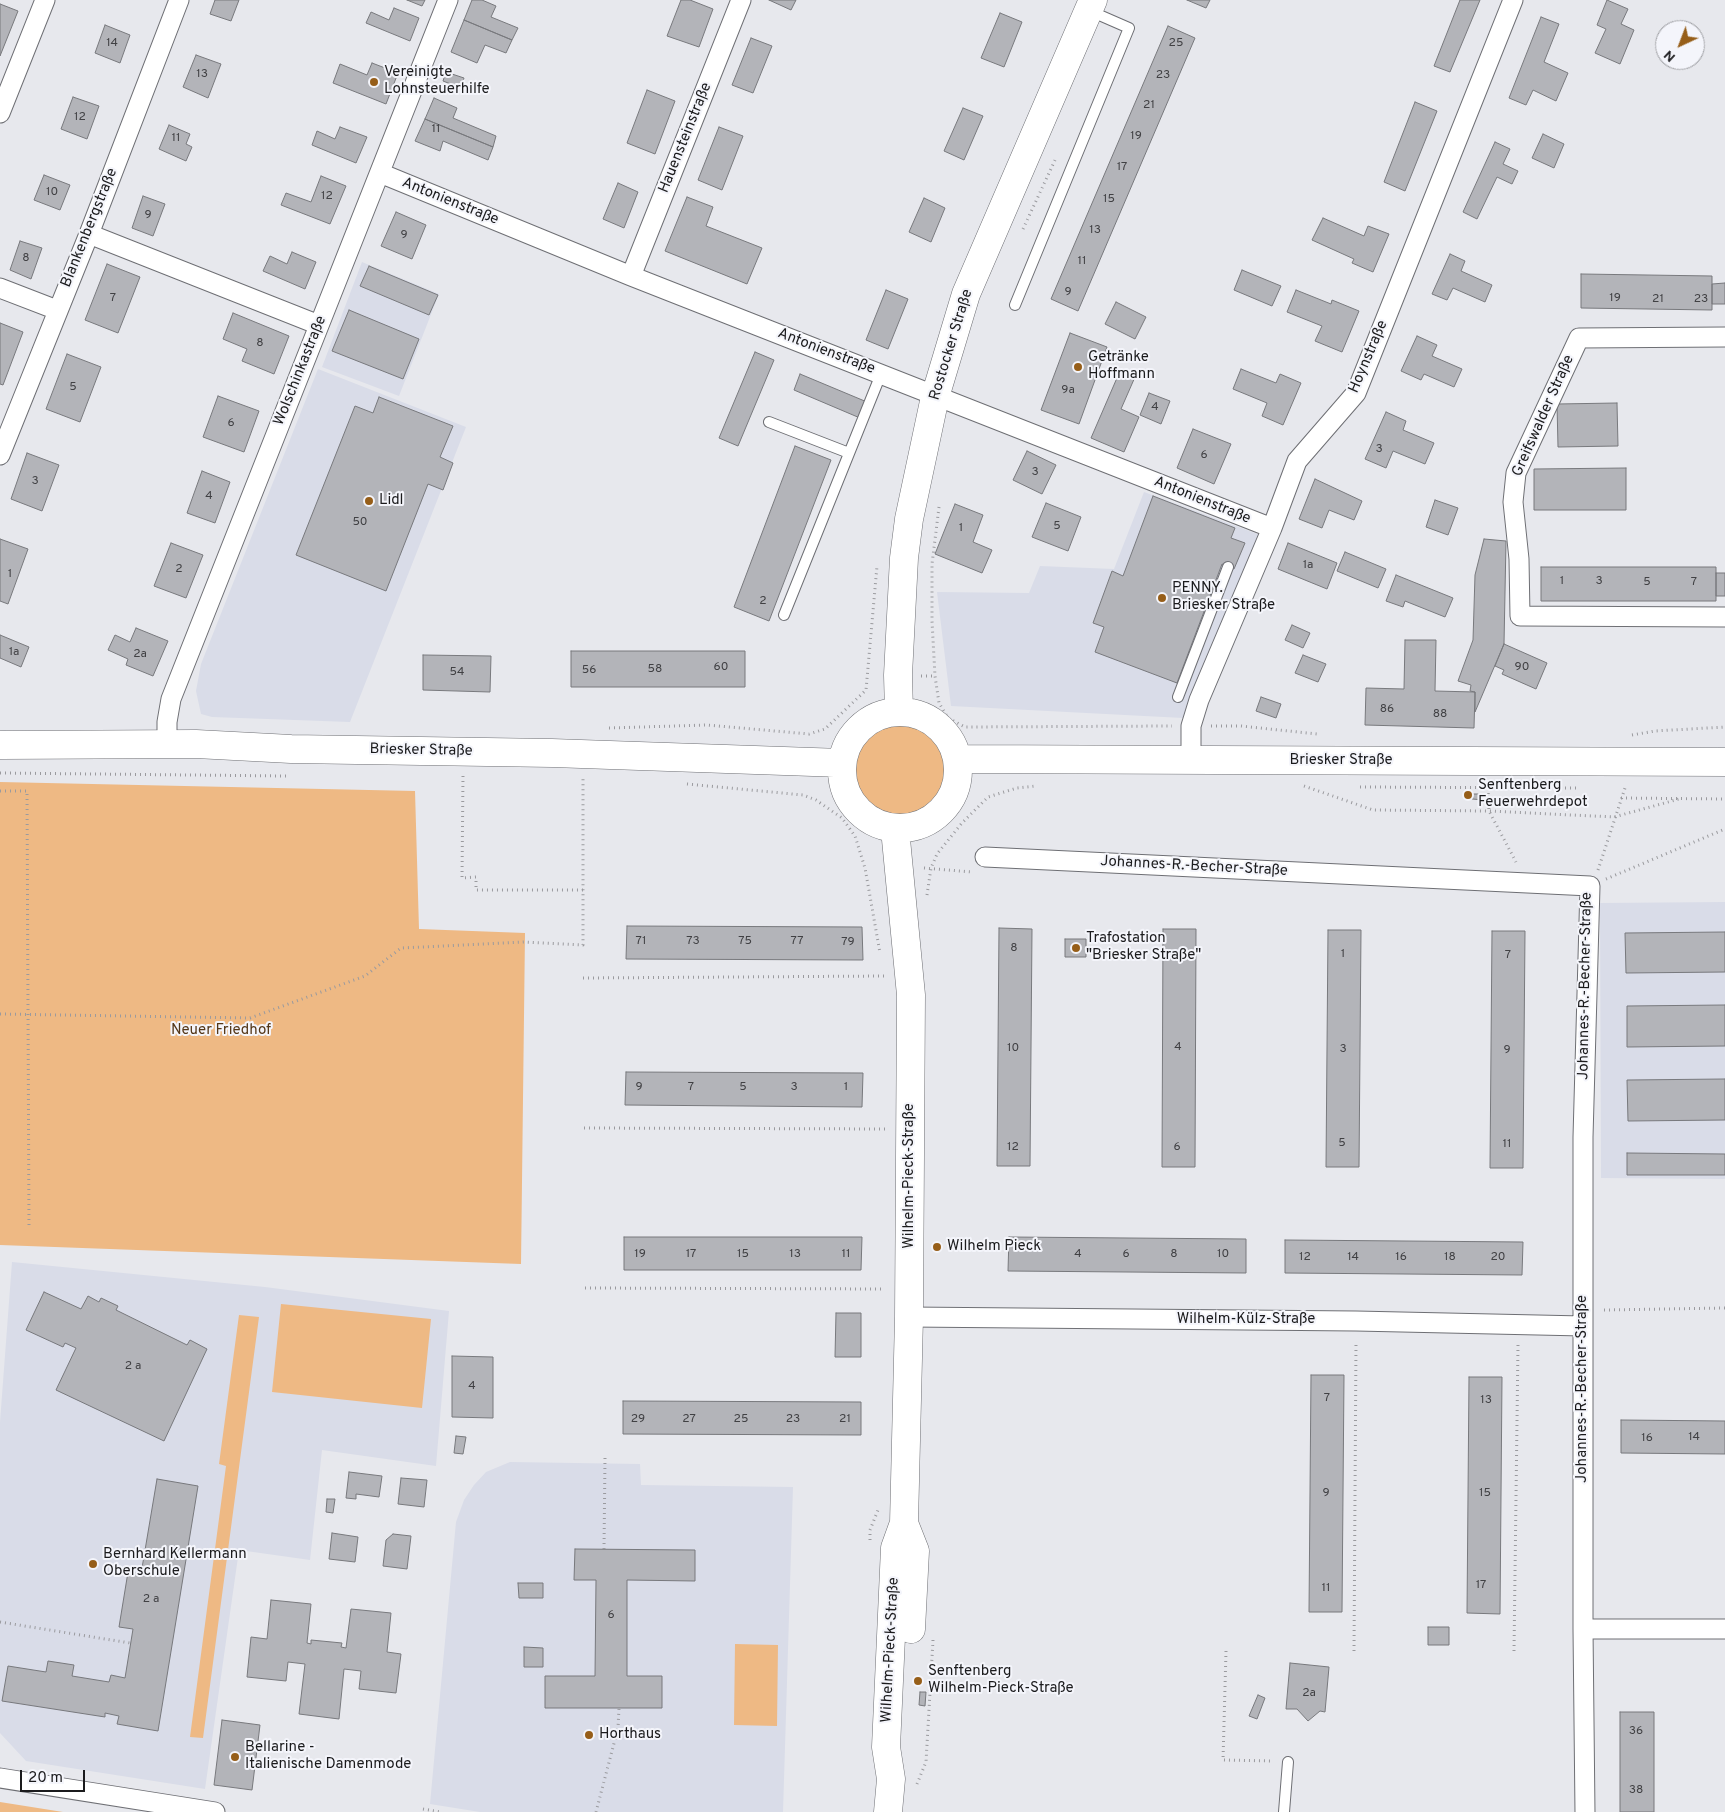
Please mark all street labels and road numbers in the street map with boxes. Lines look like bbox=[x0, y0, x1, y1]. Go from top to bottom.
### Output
street label: Hauensteinstraße bbox=[656, 80, 716, 196]
street label: Blankenbergstraße bbox=[58, 166, 122, 290]
street label: Antonienstraße bbox=[399, 174, 501, 230]
street label: Rostocker Straße bbox=[927, 287, 977, 403]
street label: Wolschinkastraße bbox=[271, 313, 331, 429]
street label: Hoynstraße bbox=[1346, 318, 1392, 396]
street label: Antonienstraße bbox=[775, 325, 877, 379]
street label: Greifswalder Straße bbox=[1509, 352, 1579, 480]
street label: Antonienstraße bbox=[1151, 473, 1253, 529]
street label: Briesker Straße bbox=[369, 741, 473, 761]
street label: Briesker Straße bbox=[1289, 752, 1393, 770]
street label: Johannes-R.-Becher-Straße bbox=[1100, 853, 1288, 881]
street label: Johannes-R.-Becher-Straße bbox=[1575, 892, 1597, 1080]
street label: Wilhelm-Pieck-Straße bbox=[901, 1103, 919, 1249]
street label: Johannes-R.-Becher-Straße bbox=[1574, 1295, 1592, 1483]
street label: Wilhelm-Külz-Straße bbox=[1177, 1311, 1315, 1329]
street label: Wilhelm-Pieck-Straße bbox=[878, 1577, 904, 1723]

